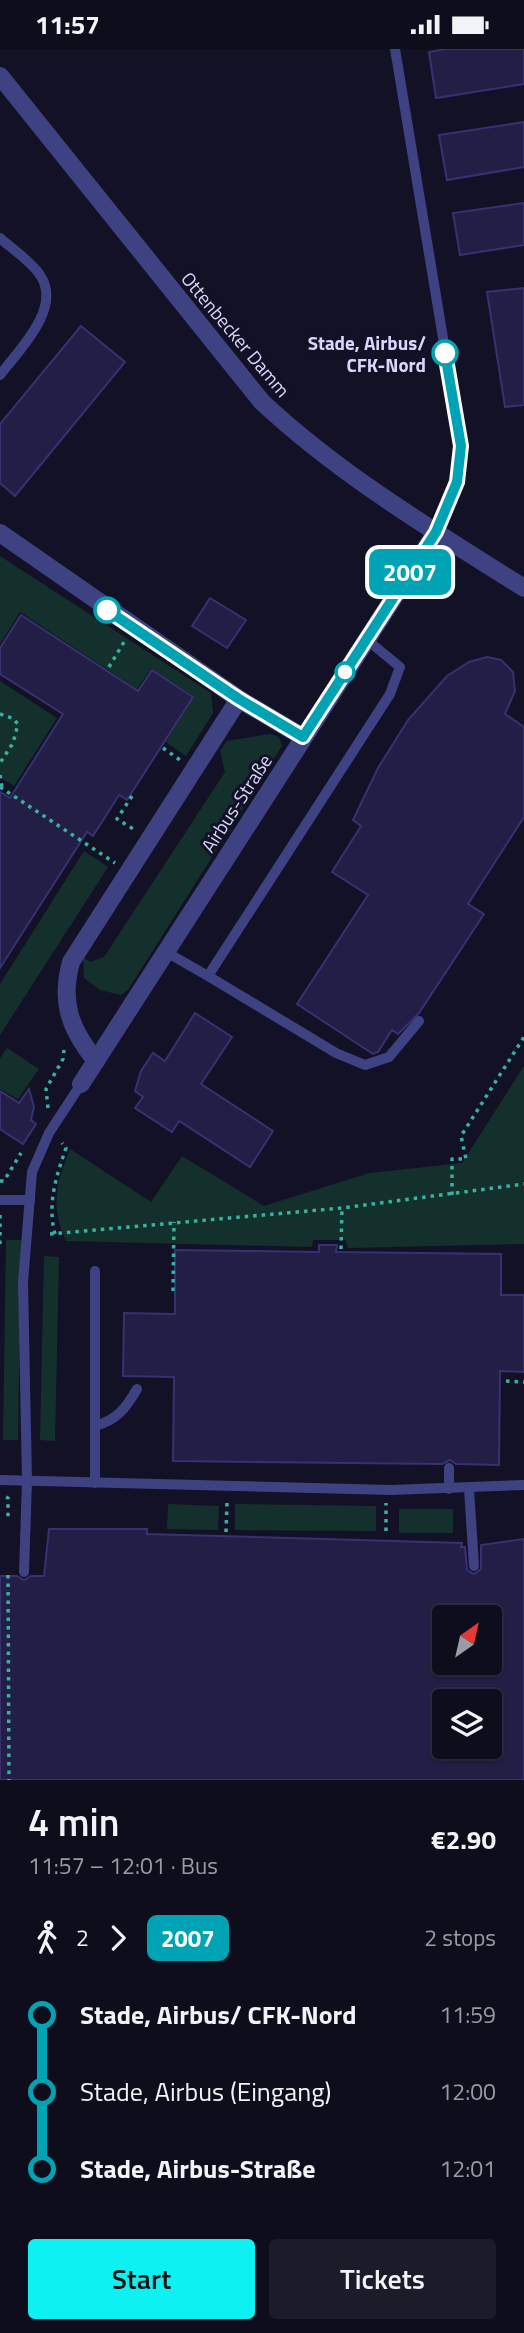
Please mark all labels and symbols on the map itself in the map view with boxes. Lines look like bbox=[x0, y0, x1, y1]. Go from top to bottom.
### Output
street label: Ottenbecker Damm bbox=[175, 265, 297, 403]
place label: Stade, Airbus/ CFK-Nord bbox=[308, 328, 426, 379]
marker: Stade, Airbus/ CFK-Nord bbox=[432, 340, 458, 366]
line badge: 2007 bbox=[361, 549, 459, 595]
unlabelled marker bbox=[94, 597, 120, 623]
unlabelled marker bbox=[335, 662, 355, 682]
street label: Airbus-Straße bbox=[193, 748, 279, 858]
north arrow bbox=[432, 1605, 502, 1675]

